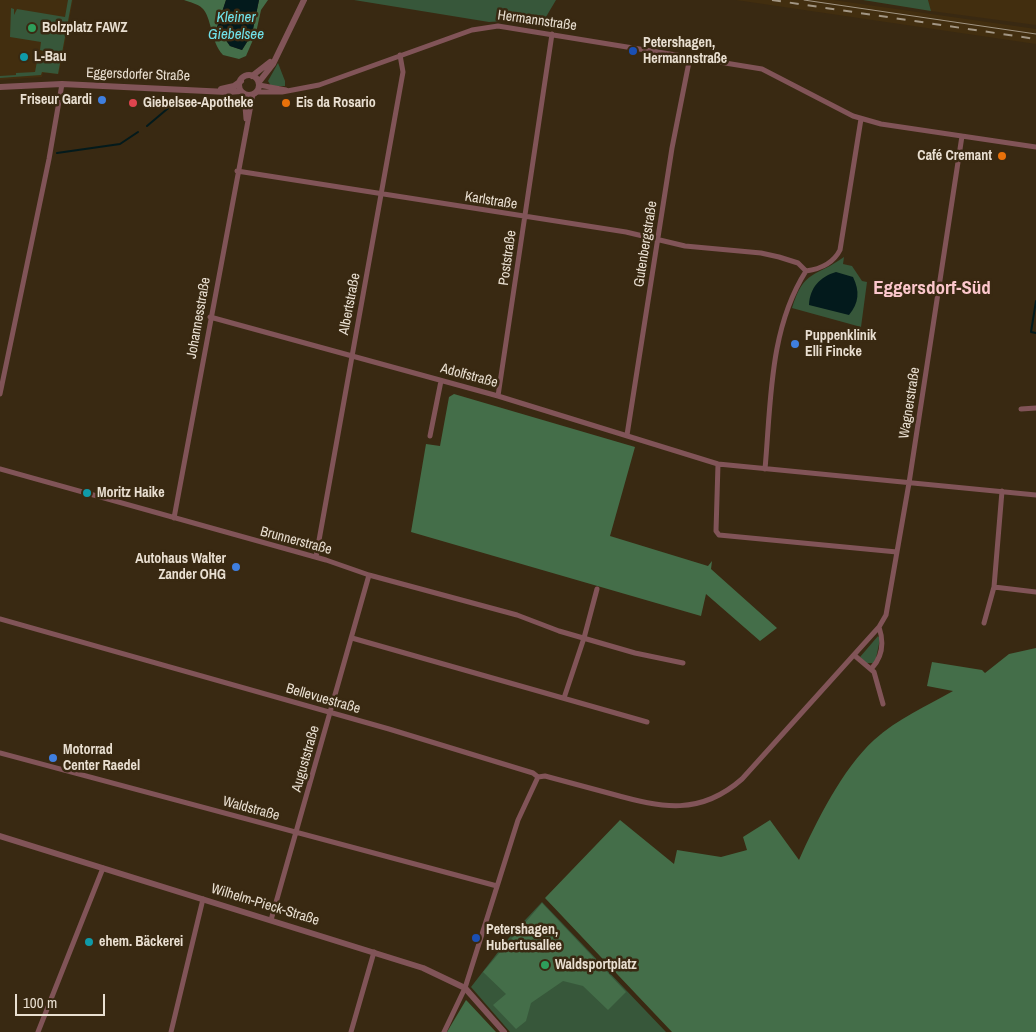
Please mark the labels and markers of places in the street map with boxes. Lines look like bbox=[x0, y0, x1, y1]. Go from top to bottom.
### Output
place label: Bolzplatz FAWZ bbox=[42, 20, 127, 36]
marker: Bolzplatz FAWZ bbox=[26, 22, 38, 34]
place label: Petershagen, Hermannstraße bbox=[643, 35, 727, 68]
marker: Petershagen, Hermannstraße bbox=[627, 45, 639, 57]
place label: L-Bau bbox=[34, 49, 67, 65]
marker: L-Bau bbox=[18, 51, 30, 63]
place label: Friseur Gardi bbox=[20, 92, 92, 108]
marker: Friseur Gardi bbox=[96, 94, 108, 106]
place label: Giebelsee-Apotheke bbox=[143, 95, 253, 111]
place label: Eis da Rosario bbox=[296, 95, 376, 111]
marker: Giebelsee-Apotheke bbox=[127, 97, 139, 109]
marker: Eis da Rosario bbox=[280, 97, 292, 109]
place label: Café Cremant bbox=[917, 148, 992, 164]
marker: Café Cremant bbox=[996, 150, 1008, 162]
place label: Puppenklinik Elli Fincke bbox=[805, 328, 876, 361]
marker: Puppenklinik Elli Fincke bbox=[789, 338, 801, 350]
place label: Moritz Haike bbox=[97, 485, 165, 501]
marker: Moritz Haike bbox=[81, 487, 93, 499]
place label: Autohaus Walter Zander OHG bbox=[135, 551, 226, 584]
marker: Autohaus Walter Zander OHG bbox=[230, 561, 242, 573]
place label: Motorrad Center Raedel bbox=[63, 742, 140, 774]
marker: Motorrad Center Raedel bbox=[47, 752, 59, 764]
place label: Petershagen, Hubertusallee bbox=[486, 922, 562, 954]
marker: Petershagen, Hubertusallee bbox=[470, 932, 482, 944]
place label: ehem. Bäckerei bbox=[99, 934, 183, 950]
marker: ehem. Bäckerei bbox=[83, 936, 95, 948]
place label: Waldsportplatz bbox=[555, 957, 637, 973]
marker: Waldsportplatz bbox=[539, 959, 551, 971]

